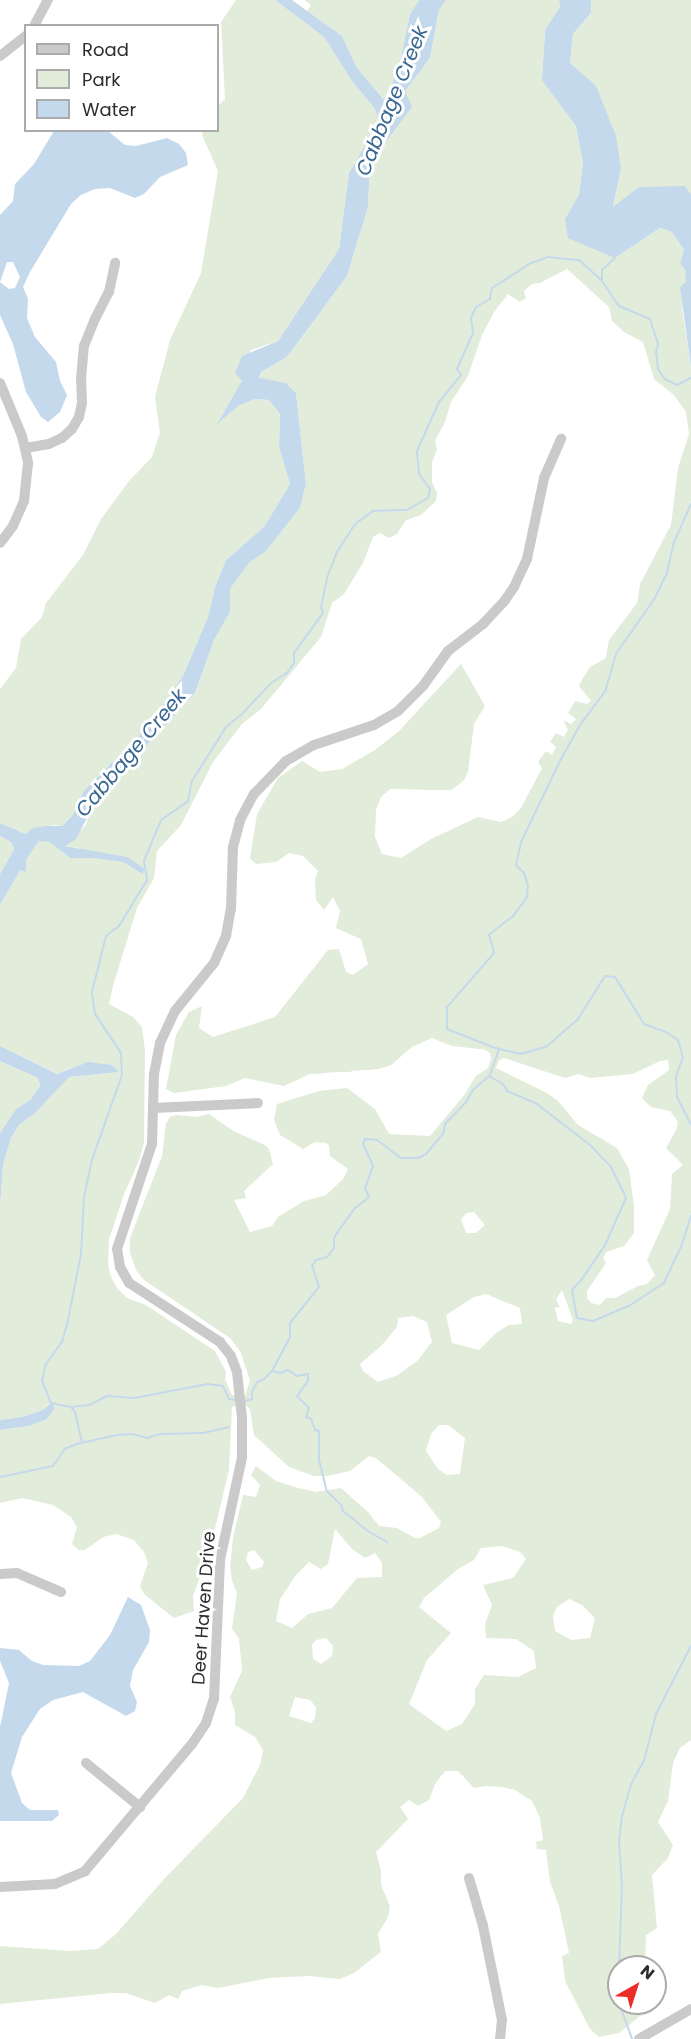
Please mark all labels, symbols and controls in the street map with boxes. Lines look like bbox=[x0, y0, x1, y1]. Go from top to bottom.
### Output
water label: Cabbage Creek bbox=[351, 23, 433, 179]
legend bbox=[24, 24, 219, 132]
text: Road bbox=[82, 37, 129, 62]
text: Park bbox=[82, 67, 121, 92]
text: Water bbox=[82, 97, 136, 122]
water label: Cabbage Creek bbox=[71, 684, 191, 822]
street label: Deer Haven Drive bbox=[188, 1530, 220, 1686]
north arrow bbox=[607, 1955, 667, 2015]
text: N bbox=[635, 1959, 659, 1985]

